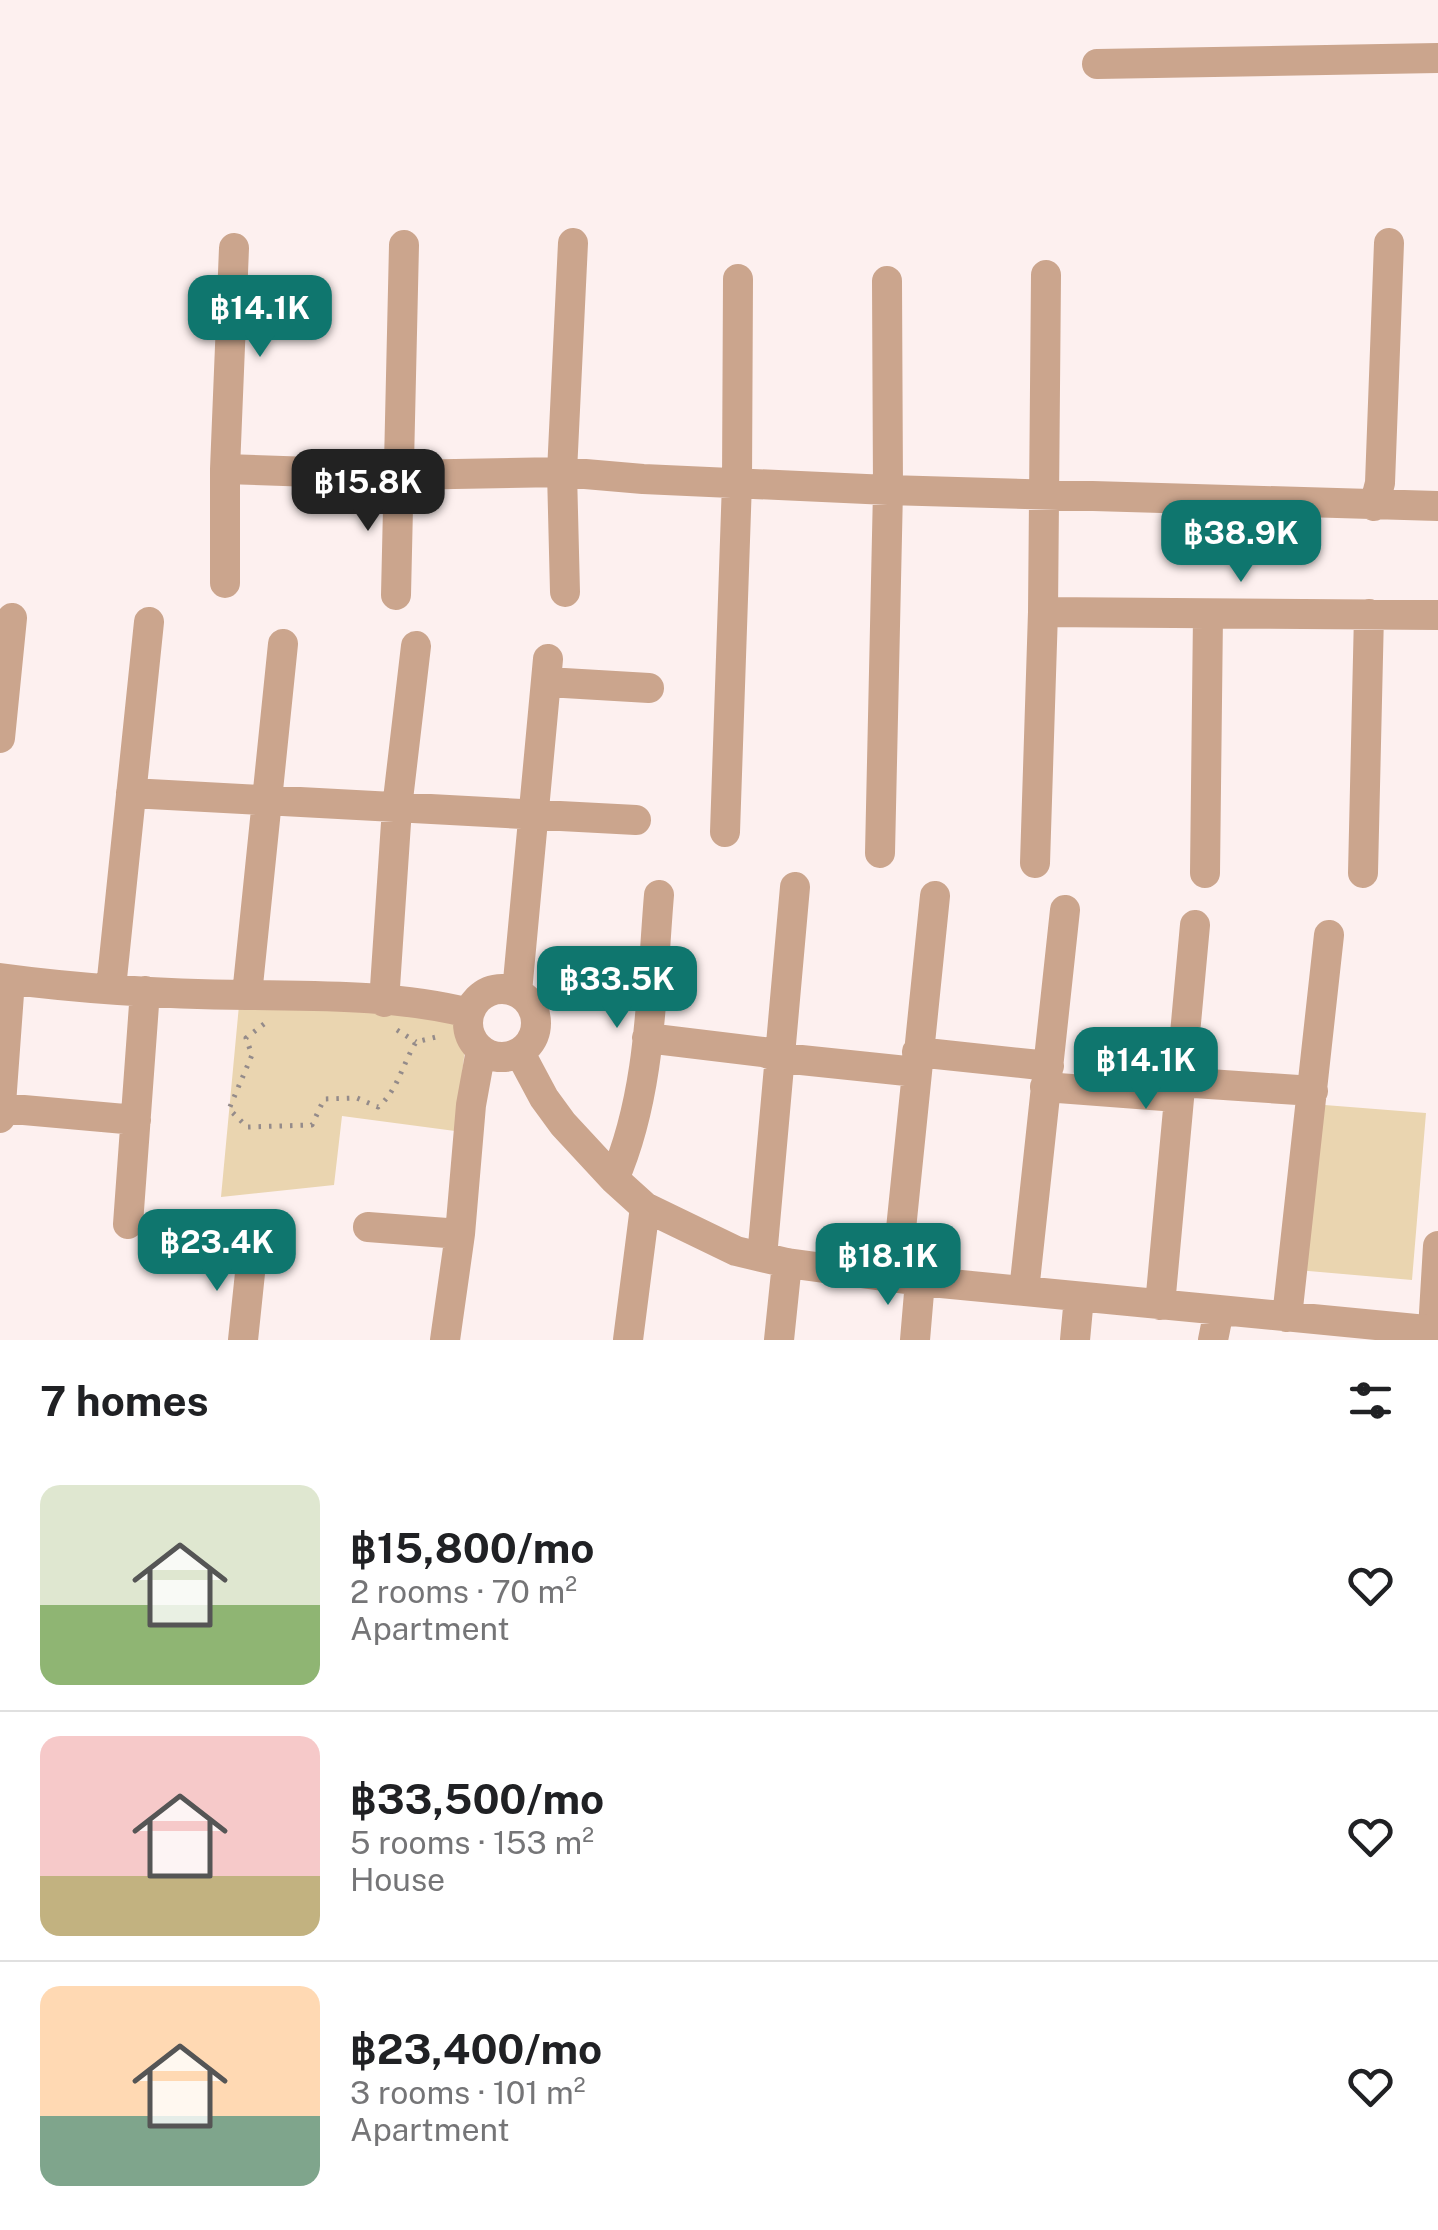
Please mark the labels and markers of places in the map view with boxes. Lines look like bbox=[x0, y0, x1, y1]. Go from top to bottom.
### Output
pin: ฿14.1K bbox=[179, 275, 341, 360]
pin: ฿15.8K bbox=[287, 449, 449, 534]
pin: ฿38.9K bbox=[1160, 500, 1322, 585]
pin: ฿33.5K bbox=[536, 946, 698, 1031]
pin: ฿14.1K bbox=[1065, 1027, 1227, 1112]
pin: ฿23.4K bbox=[136, 1209, 298, 1294]
pin: ฿18.1K bbox=[807, 1223, 969, 1308]

